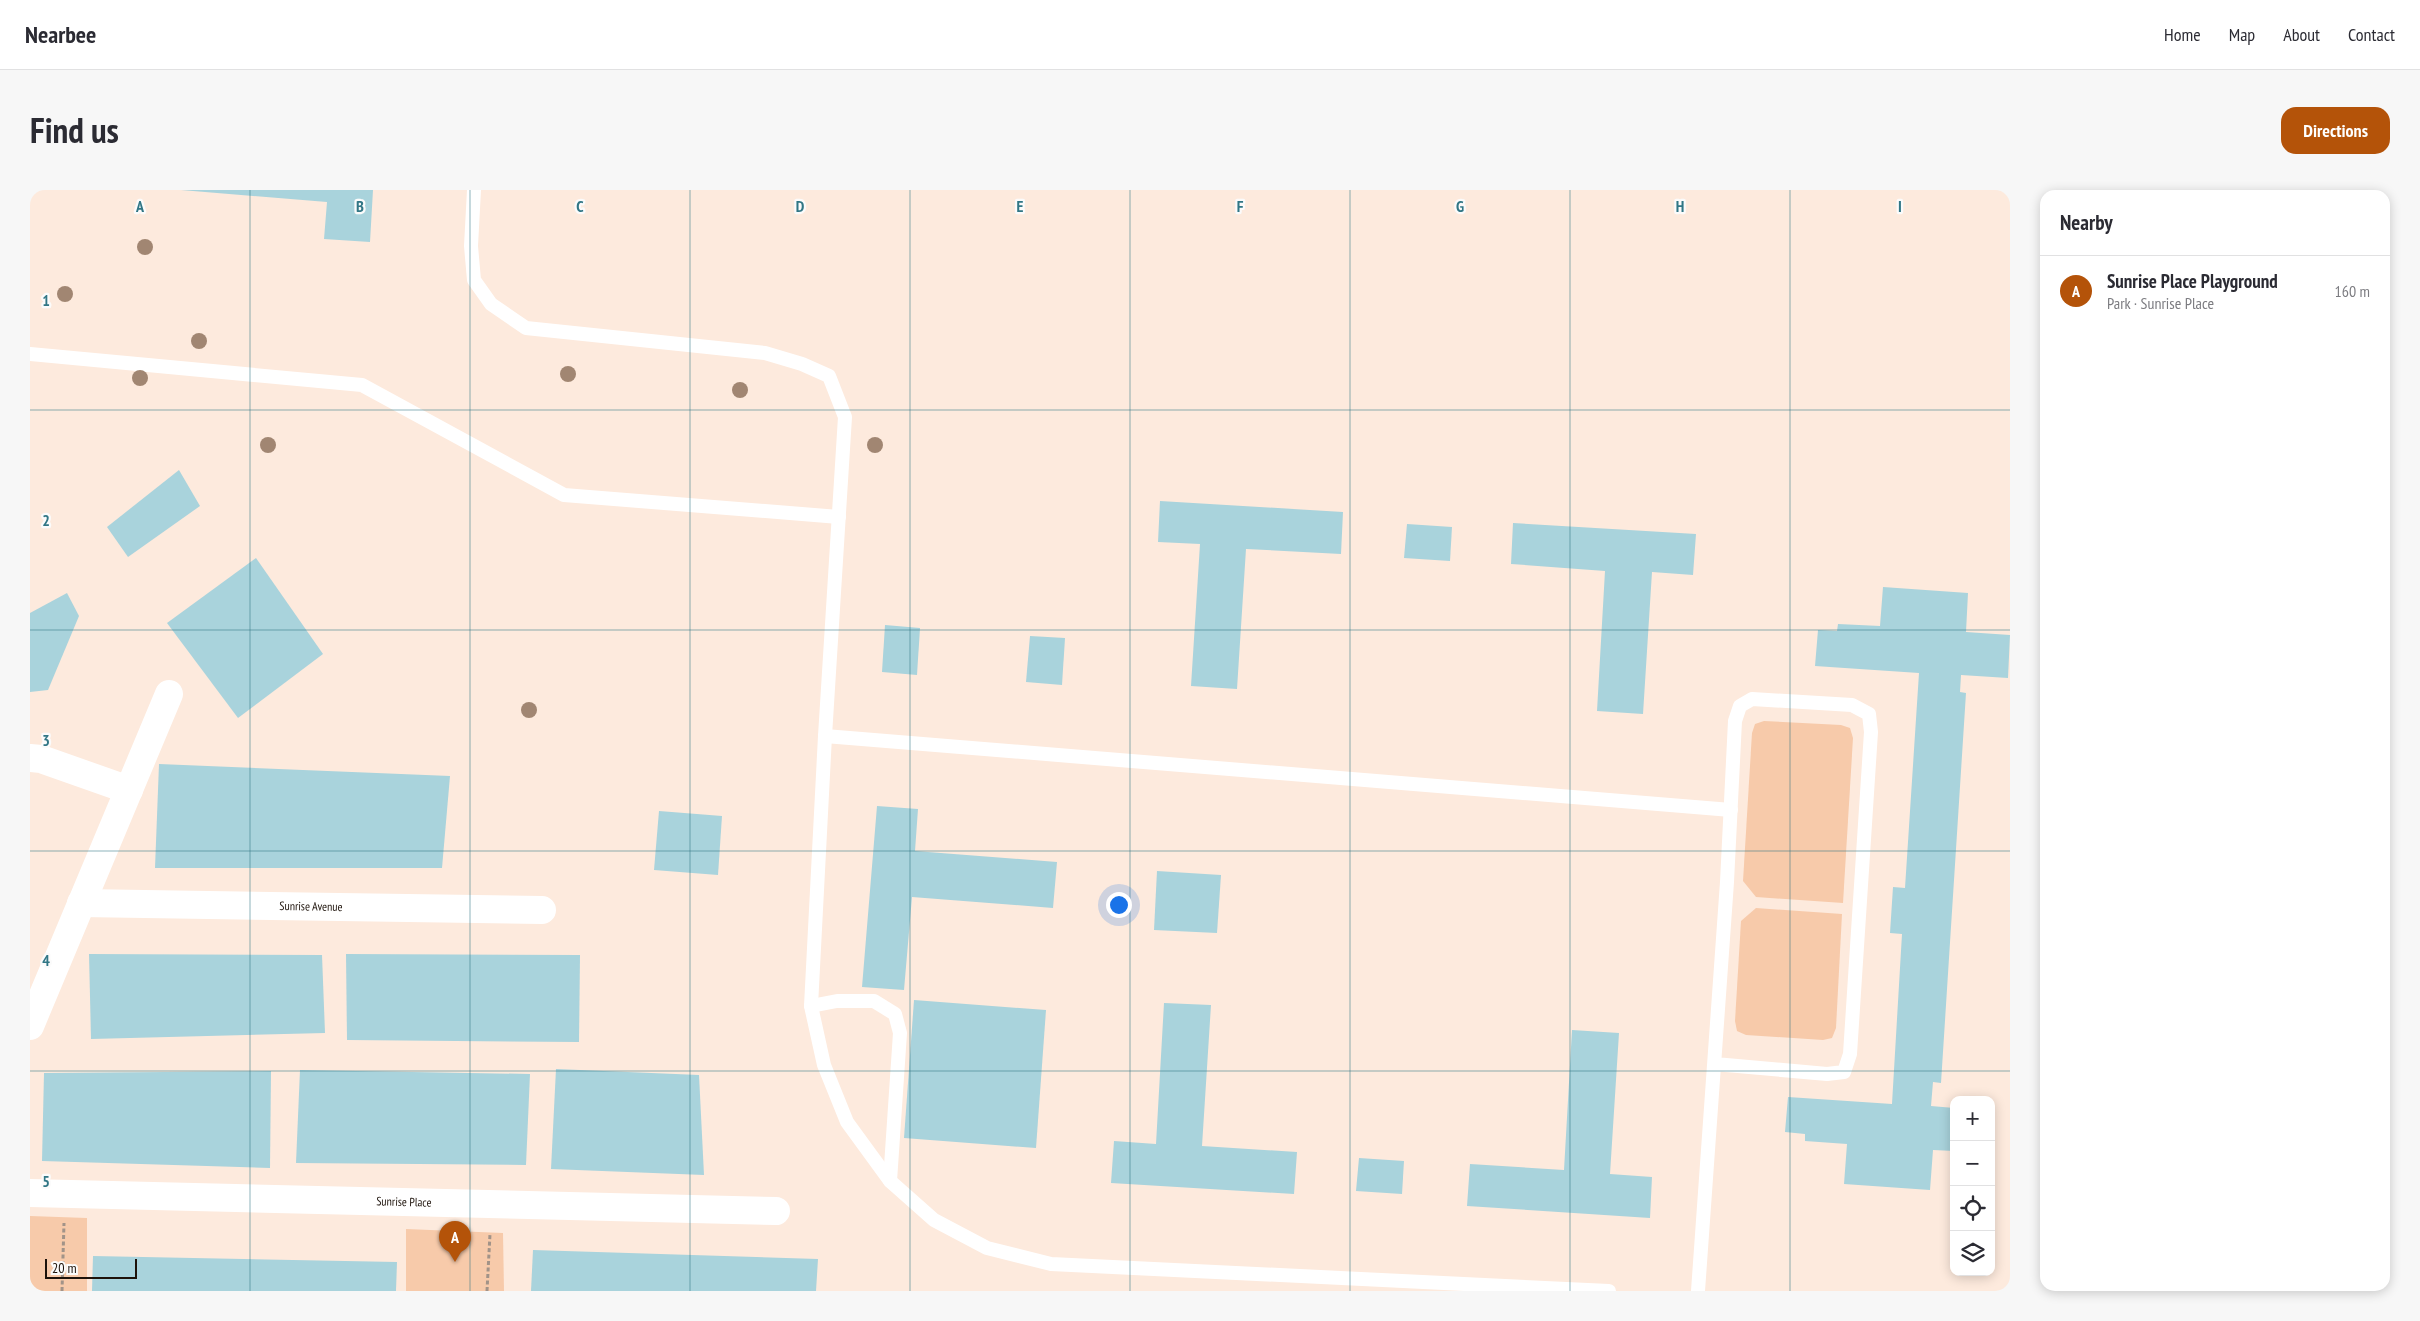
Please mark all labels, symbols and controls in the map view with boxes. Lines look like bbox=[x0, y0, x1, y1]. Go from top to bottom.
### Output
text: Nearbee bbox=[25, 19, 96, 50]
text: Home bbox=[2164, 23, 2201, 46]
text: Map bbox=[2229, 23, 2255, 46]
text: About bbox=[2283, 23, 2320, 46]
text: Contact bbox=[2348, 23, 2395, 46]
text: Find us bbox=[30, 107, 119, 153]
button: Directions bbox=[2281, 107, 2390, 154]
text: A bbox=[135, 196, 145, 216]
text: B bbox=[356, 196, 364, 216]
text: C bbox=[576, 196, 584, 216]
text: D bbox=[796, 196, 805, 216]
text: E bbox=[1017, 196, 1024, 216]
text: F bbox=[1237, 196, 1244, 216]
text: G bbox=[1456, 196, 1464, 216]
text: H bbox=[1676, 196, 1684, 216]
text: I bbox=[1898, 196, 1902, 216]
text: Nearby bbox=[2060, 209, 2113, 236]
text: Sunrise Place Playground bbox=[2107, 269, 2278, 293]
text: A bbox=[2072, 281, 2080, 301]
text: 160 m bbox=[2335, 281, 2370, 301]
text: 1 bbox=[42, 290, 50, 310]
text: Park · Sunrise Place bbox=[2107, 293, 2214, 313]
text: 2 bbox=[42, 510, 50, 530]
text: 3 bbox=[42, 730, 50, 750]
your location bbox=[1106, 892, 1132, 918]
street label: Sunrise Avenue bbox=[279, 898, 343, 914]
text: 4 bbox=[42, 950, 50, 970]
map controls bbox=[1950, 1096, 1995, 1276]
button: + bbox=[1950, 1096, 1995, 1141]
button: − bbox=[1950, 1141, 1995, 1186]
text: 5 bbox=[42, 1171, 50, 1191]
button: locate bbox=[1950, 1186, 1995, 1231]
street label: Sunrise Place bbox=[376, 1193, 432, 1210]
pin: A bbox=[439, 1221, 471, 1262]
button: layers bbox=[1950, 1231, 1995, 1276]
scale bar bbox=[45, 1256, 138, 1279]
text: 20 m bbox=[52, 1259, 77, 1277]

